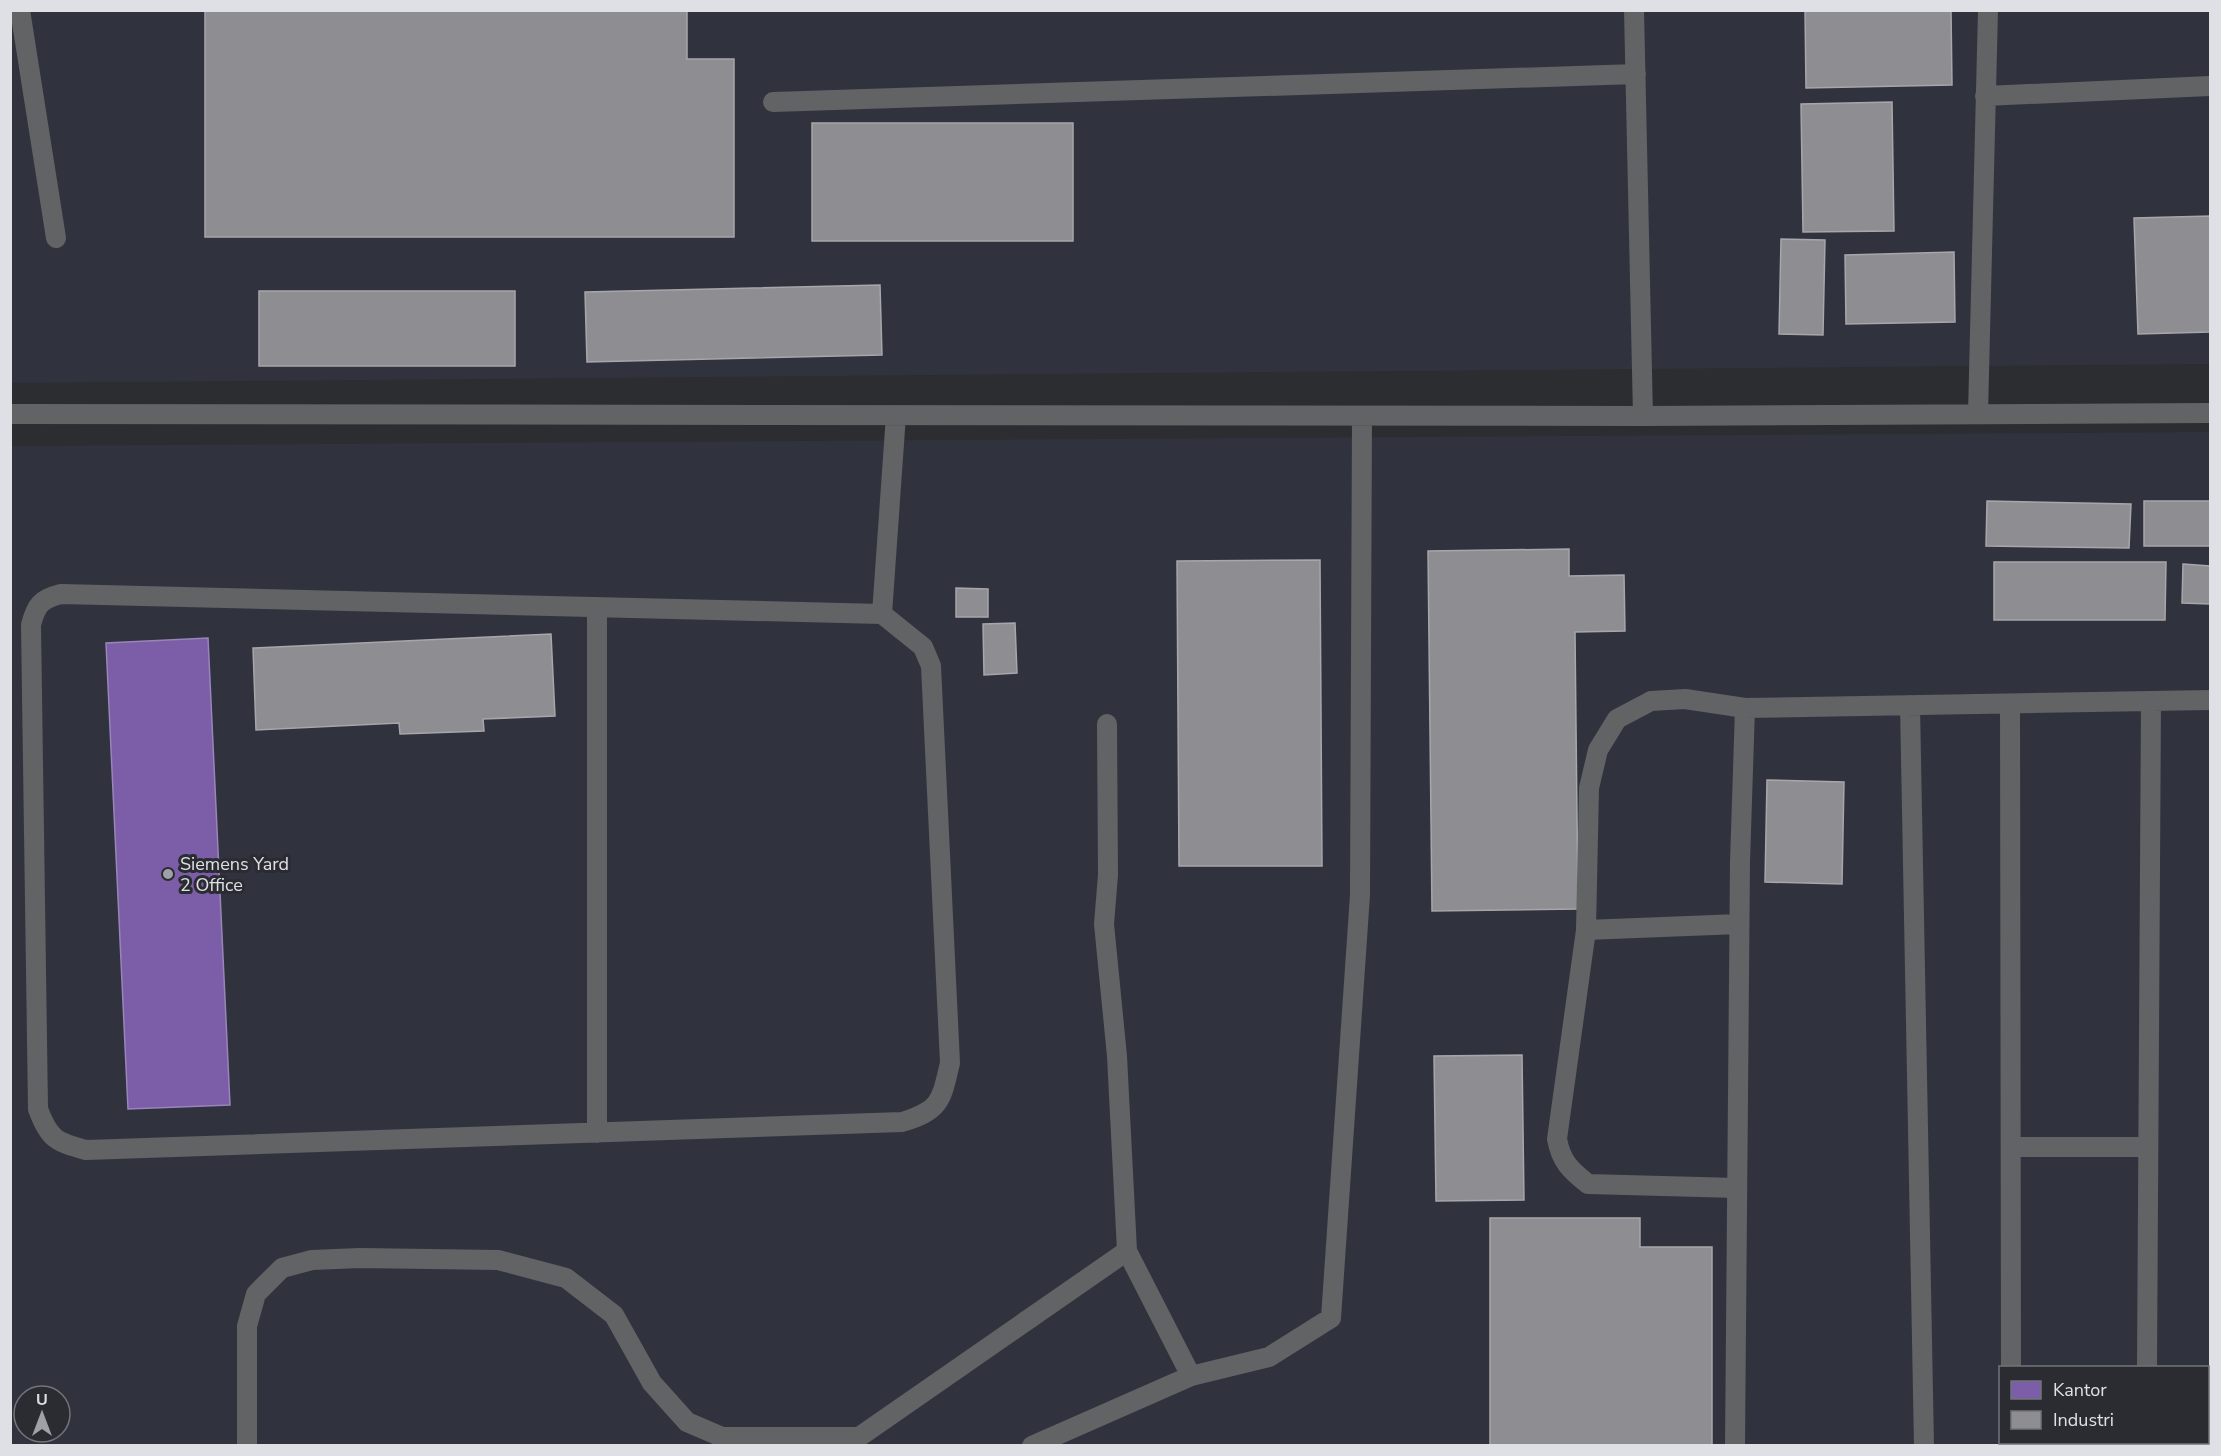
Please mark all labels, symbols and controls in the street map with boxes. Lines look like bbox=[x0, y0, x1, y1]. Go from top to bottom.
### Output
place label: Siemens Yard 2 Office bbox=[180, 852, 289, 897]
marker: Siemens Yard 2 Office bbox=[161, 867, 175, 881]
legend bbox=[1999, 1366, 2209, 1444]
text: Kantor bbox=[2053, 1378, 2107, 1402]
north arrow bbox=[12, 1384, 72, 1444]
text: U bbox=[36, 1389, 48, 1411]
text: Industri bbox=[2053, 1408, 2114, 1432]

